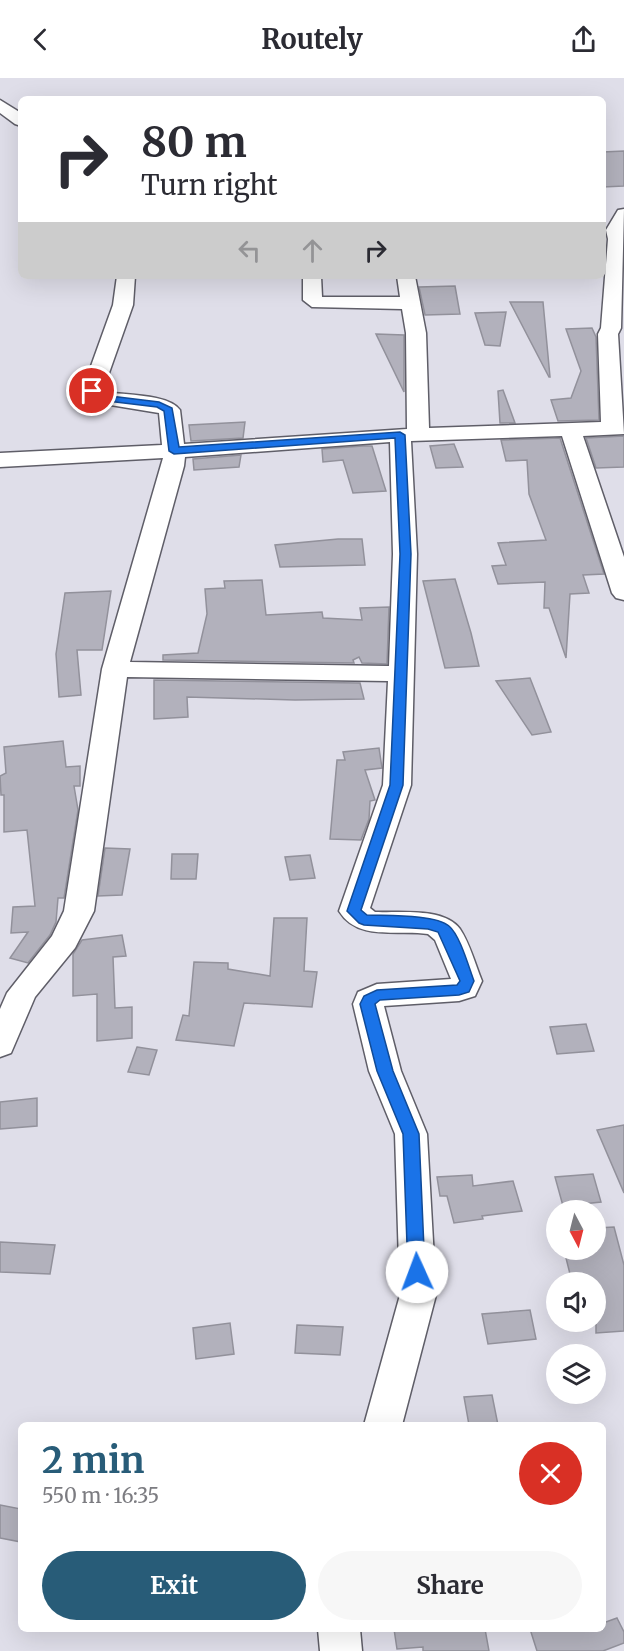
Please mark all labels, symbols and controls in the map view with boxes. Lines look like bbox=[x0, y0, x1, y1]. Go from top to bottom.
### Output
text: Routely bbox=[261, 22, 363, 56]
icon: back bbox=[24, 23, 57, 56]
icon: share bbox=[567, 23, 600, 56]
text: 80 m bbox=[141, 116, 247, 168]
icon: right bbox=[42, 120, 120, 198]
text: Turn right bbox=[141, 168, 278, 202]
icon: left bbox=[233, 234, 266, 267]
icon: ahead bbox=[296, 234, 329, 267]
icon: right bbox=[359, 234, 392, 267]
pin bbox=[66, 365, 117, 416]
icon: arrive bbox=[75, 374, 108, 407]
north arrow bbox=[546, 1200, 606, 1260]
map controls bbox=[546, 1200, 606, 1404]
position arrow bbox=[385, 1240, 449, 1304]
button: sound bbox=[546, 1272, 606, 1332]
button: layers bbox=[546, 1344, 606, 1404]
text: 2 min bbox=[42, 1438, 145, 1483]
button: close bbox=[519, 1442, 582, 1505]
text: 550 m · 16:35 bbox=[42, 1483, 159, 1508]
button: Exit bbox=[42, 1551, 306, 1620]
button: Share bbox=[318, 1551, 582, 1620]

